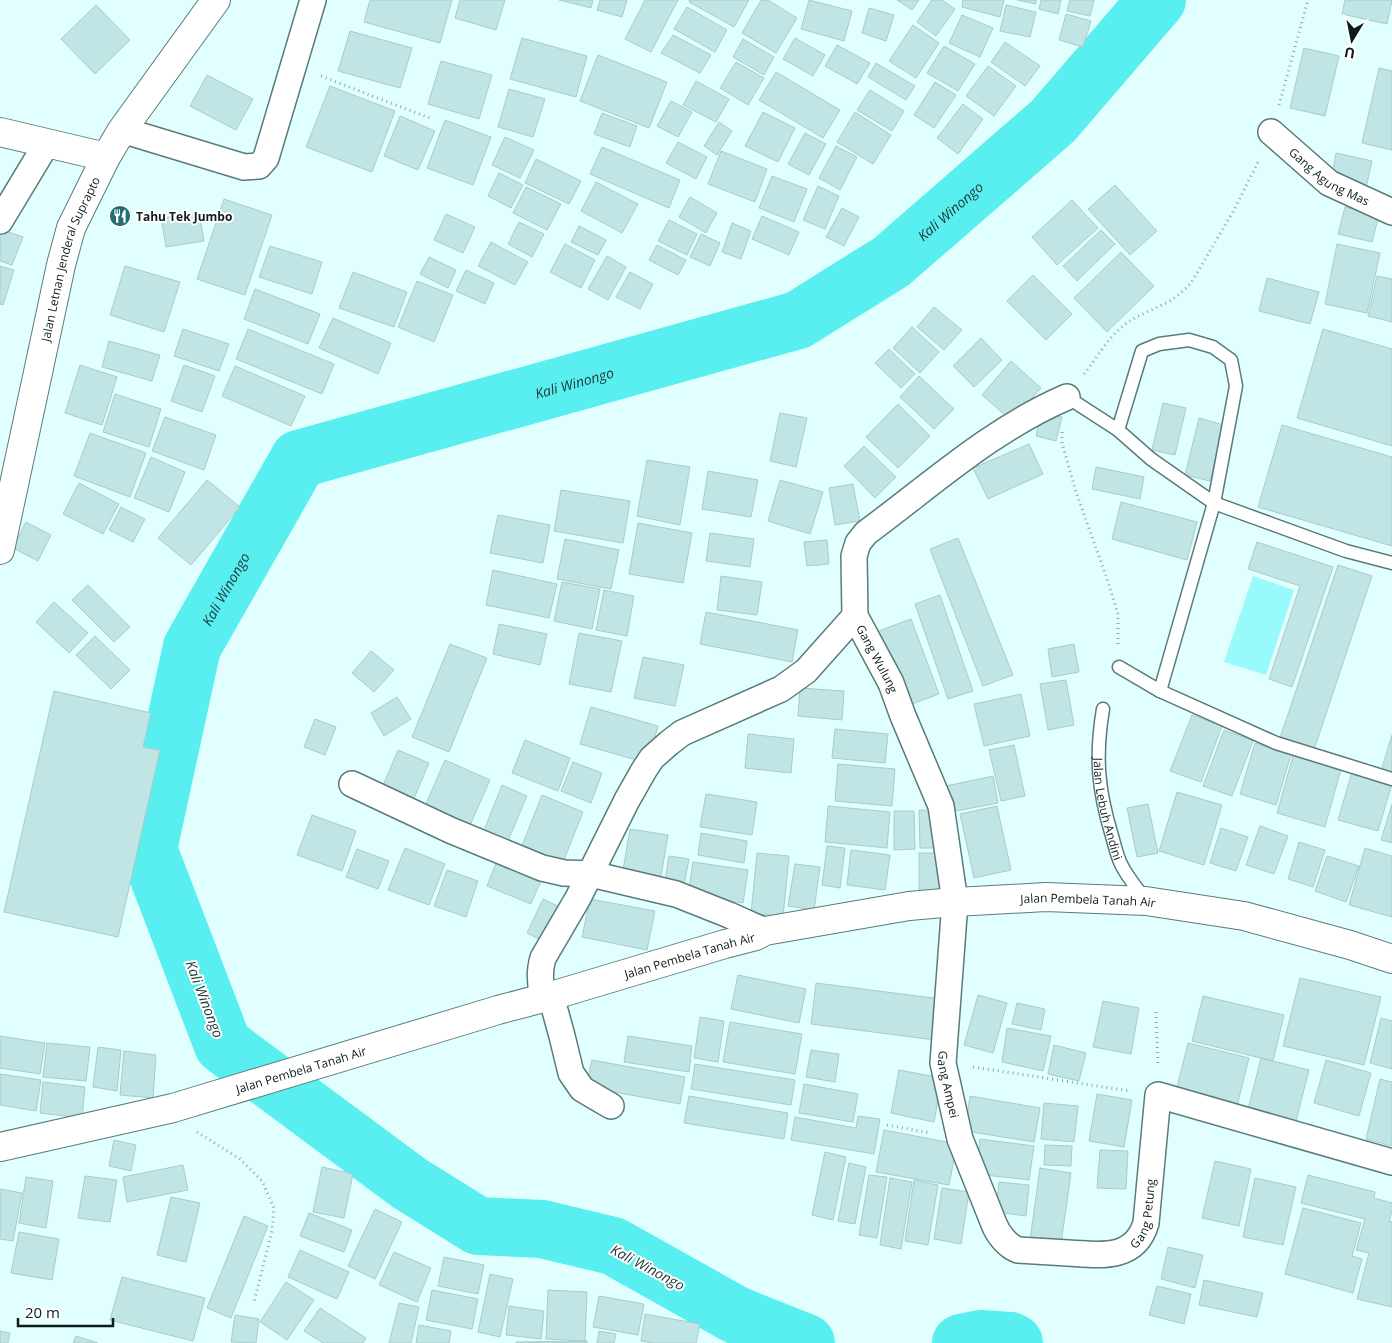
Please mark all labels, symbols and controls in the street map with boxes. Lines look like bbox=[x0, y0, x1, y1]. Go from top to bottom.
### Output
north arrow bbox=[1327, 15, 1377, 65]
text: U bbox=[1343, 43, 1357, 64]
street label: Gang Agung Mas bbox=[1286, 143, 1373, 209]
street label: Jalan Letnan Jenderal Suprapto bbox=[36, 173, 104, 344]
water label: Kali Winongo bbox=[913, 177, 987, 245]
restaurant icon: Tahu Tek Jumbo bbox=[108, 204, 132, 228]
place label: Tahu Tek Jumbo bbox=[136, 208, 232, 225]
water label: Kali Winongo bbox=[533, 362, 616, 402]
water label: Kali Winongo bbox=[197, 549, 254, 629]
street label: Gang Wulung bbox=[853, 621, 902, 696]
street label: Jalan Lebuh Andini bbox=[1090, 757, 1127, 862]
street label: Jalan Pembela Tanah Air bbox=[1019, 888, 1157, 911]
street label: Jalan Pembela Tanah Air bbox=[621, 928, 757, 982]
water label: Kali Winongo bbox=[182, 958, 228, 1040]
street label: Jalan Pembela Tanah Air bbox=[233, 1042, 368, 1097]
street label: Gang Ampei bbox=[934, 1050, 964, 1120]
street label: Gang Petung bbox=[1126, 1177, 1159, 1252]
water label: Kali Winongo bbox=[608, 1240, 688, 1294]
scale bar bbox=[18, 1296, 112, 1328]
text: 20 m bbox=[25, 1302, 60, 1322]

